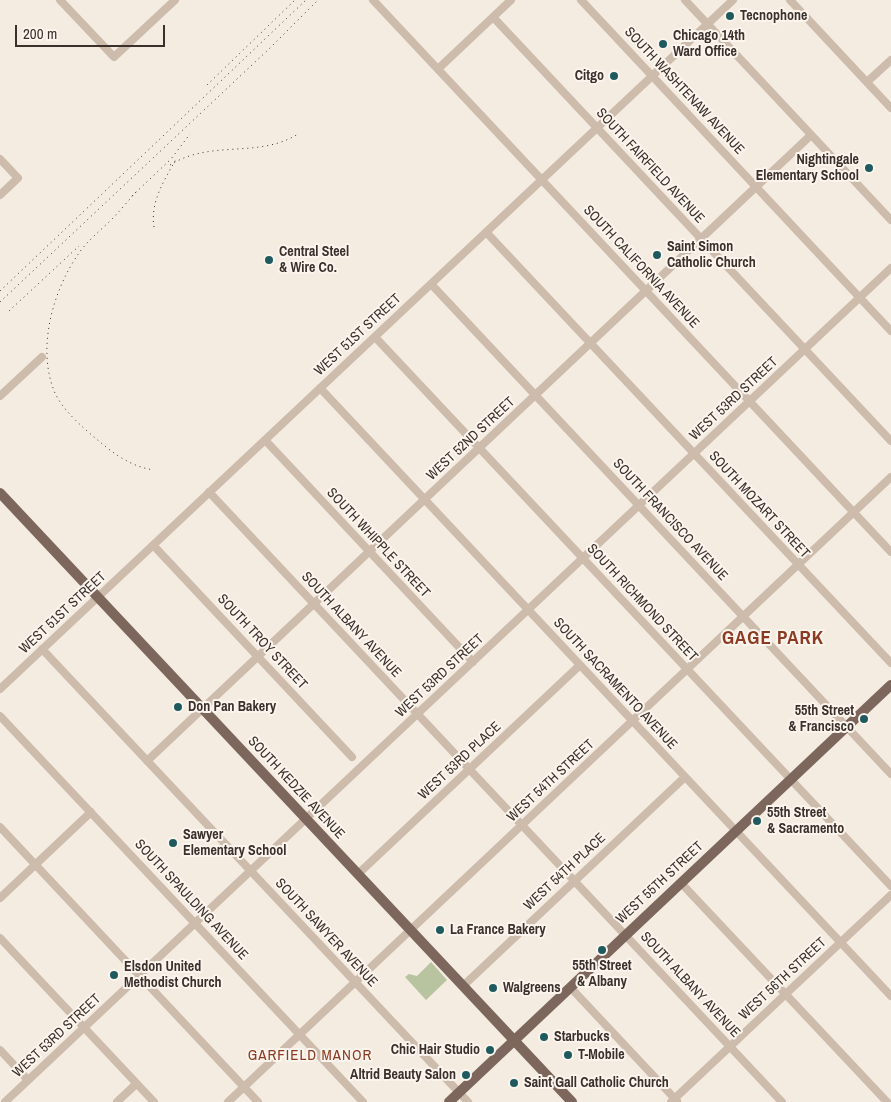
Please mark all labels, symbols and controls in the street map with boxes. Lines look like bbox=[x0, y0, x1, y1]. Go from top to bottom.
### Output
place label: Tecnophone bbox=[740, 8, 807, 24]
marker: Tecnophone bbox=[724, 10, 736, 22]
scale bar bbox=[18, 15, 168, 47]
text: 200 m bbox=[23, 23, 57, 44]
street label: SOUTH WASHTENAW AVENUE bbox=[621, 24, 747, 158]
place label: Chicago 14th Ward Office bbox=[673, 28, 745, 60]
marker: Chicago 14th Ward Office bbox=[657, 38, 669, 50]
place label: Citgo bbox=[575, 68, 604, 84]
marker: Citgo bbox=[608, 70, 620, 82]
street label: SOUTH FAIRFIELD AVENUE bbox=[592, 105, 708, 227]
place label: Nightingale Elementary School bbox=[756, 152, 859, 184]
marker: Nightingale Elementary School bbox=[863, 162, 875, 174]
street label: SOUTH CALIFORNIA AVENUE bbox=[580, 202, 702, 332]
place label: Saint Simon Catholic Church bbox=[667, 239, 756, 272]
place label: Central Steel & Wire Co. bbox=[279, 244, 349, 276]
marker: Saint Simon Catholic Church bbox=[651, 249, 663, 261]
marker: Central Steel & Wire Co. bbox=[263, 254, 275, 266]
street label: WEST 51ST STREET bbox=[311, 291, 405, 379]
street label: WEST 53RD STREET bbox=[687, 354, 781, 444]
street label: WEST 52ND STREET bbox=[424, 394, 518, 484]
street label: SOUTH MOZART STREET bbox=[705, 448, 813, 562]
street label: SOUTH FRANCISCO AVENUE bbox=[609, 456, 731, 584]
street label: SOUTH WHIPPLE STREET bbox=[323, 485, 433, 601]
street label: SOUTH RICHMOND STREET bbox=[583, 541, 701, 665]
street label: WEST 51ST STREET bbox=[16, 569, 110, 657]
street label: SOUTH ALBANY AVENUE bbox=[298, 569, 404, 681]
street label: SOUTH TROY STREET bbox=[214, 591, 310, 693]
street label: SOUTH SACRAMENTO AVENUE bbox=[550, 615, 680, 753]
district label: GAGE PARK bbox=[721, 628, 825, 650]
street label: WEST 53RD STREET bbox=[393, 631, 487, 721]
place label: Don Pan Bakery bbox=[188, 699, 276, 715]
marker: Don Pan Bakery bbox=[172, 701, 184, 713]
place label: 55th Street & Francisco bbox=[788, 703, 854, 736]
marker: 55th Street & Francisco bbox=[858, 713, 870, 725]
street label: WEST 53RD PLACE bbox=[415, 719, 505, 803]
street label: SOUTH KEDZIE AVENUE bbox=[244, 733, 348, 843]
street label: WEST 54TH STREET bbox=[504, 736, 598, 826]
place label: 55th Street & Sacramento bbox=[767, 805, 844, 838]
marker: 55th Street & Sacramento bbox=[751, 815, 763, 827]
place label: Sawyer Elementary School bbox=[183, 827, 286, 860]
street label: WEST 54TH PLACE bbox=[521, 830, 609, 914]
street label: SOUTH SPAULDING AVENUE bbox=[131, 836, 251, 964]
marker: Sawyer Elementary School bbox=[167, 837, 179, 849]
street label: WEST 55TH STREET bbox=[613, 838, 707, 928]
street label: SOUTH SAWYER AVENUE bbox=[271, 875, 381, 991]
place label: La France Bakery bbox=[450, 922, 546, 938]
marker: La France Bakery bbox=[434, 924, 446, 936]
street label: SOUTH ALBANY AVENUE bbox=[637, 929, 743, 1041]
street label: WEST 56TH STREET bbox=[736, 934, 830, 1024]
marker: 55th Street & Albany bbox=[596, 944, 608, 956]
place label: 55th Street & Albany bbox=[572, 958, 632, 990]
place label: Elsdon United Methodist Church bbox=[124, 959, 222, 992]
marker: Elsdon United Methodist Church bbox=[108, 969, 120, 981]
place label: Walgreens bbox=[503, 980, 561, 996]
marker: Walgreens bbox=[487, 982, 499, 994]
street label: WEST 53RD STREET bbox=[10, 991, 104, 1081]
place label: Starbucks bbox=[554, 1029, 610, 1045]
marker: Starbucks bbox=[538, 1031, 550, 1043]
place label: Chic Hair Studio bbox=[391, 1042, 480, 1058]
marker: Chic Hair Studio bbox=[484, 1044, 496, 1056]
district label: GARFIELD MANOR bbox=[246, 1047, 374, 1065]
place label: T-Mobile bbox=[578, 1047, 625, 1063]
marker: T-Mobile bbox=[562, 1049, 574, 1061]
place label: Altrid Beauty Salon bbox=[350, 1067, 456, 1083]
marker: Altrid Beauty Salon bbox=[460, 1069, 472, 1081]
place label: Saint Gall Catholic Church bbox=[524, 1075, 669, 1091]
marker: Saint Gall Catholic Church bbox=[508, 1077, 520, 1089]

